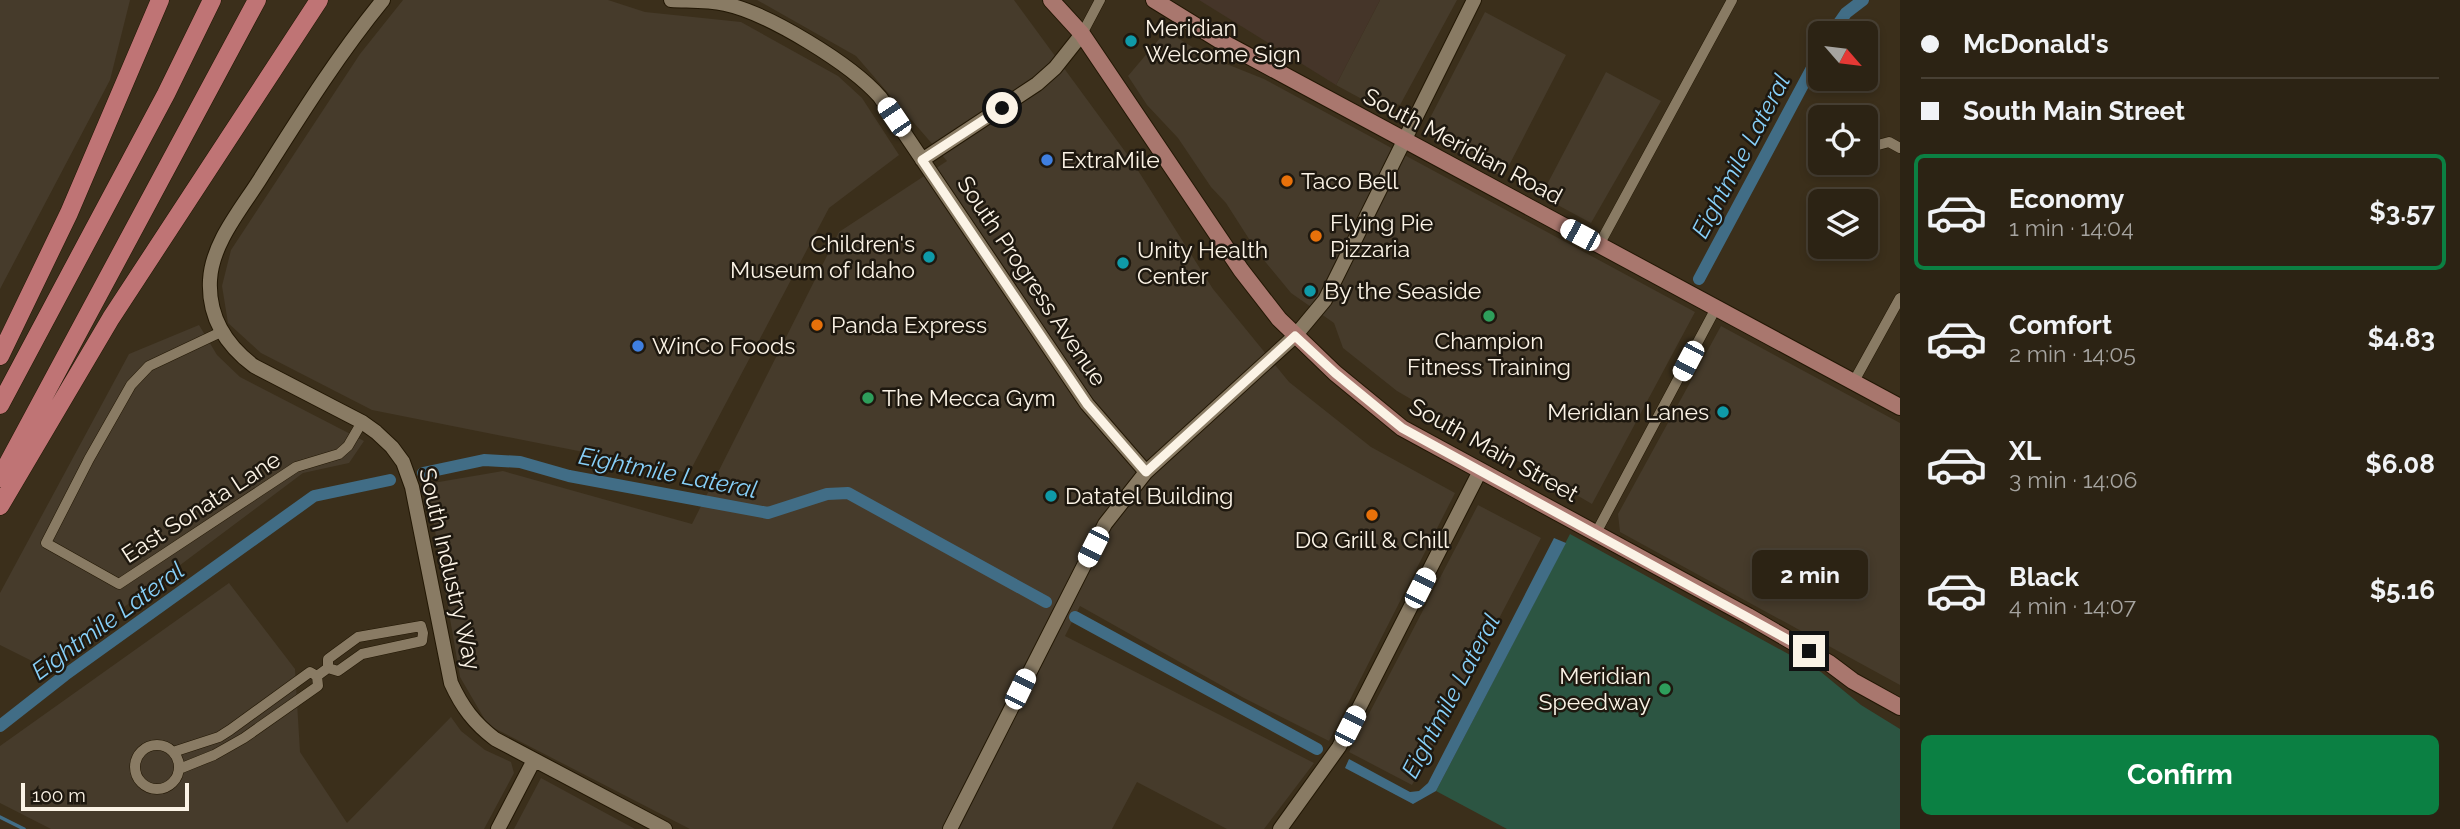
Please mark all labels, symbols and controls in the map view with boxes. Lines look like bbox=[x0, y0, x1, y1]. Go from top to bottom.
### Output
place label: Meridian Welcome Sign bbox=[1145, 14, 1301, 67]
north arrow bbox=[1808, 21, 1878, 91]
map controls bbox=[1808, 21, 1878, 259]
text: McDonald's bbox=[1963, 29, 2109, 59]
marker: Meridian Welcome Sign bbox=[1123, 33, 1139, 49]
water label: Eightmile Lateral bbox=[1685, 69, 1796, 243]
street label: South Meridian Road bbox=[1359, 82, 1567, 209]
route start bbox=[986, 92, 1018, 124]
car bbox=[874, 94, 915, 140]
text: South Main Street bbox=[1963, 96, 2185, 126]
button: locate bbox=[1808, 105, 1878, 175]
place label: ExtraMile bbox=[1061, 146, 1160, 173]
marker: ExtraMile bbox=[1039, 152, 1055, 168]
place label: Taco Bell bbox=[1301, 167, 1399, 194]
street label: South Progress Avenue bbox=[952, 171, 1113, 391]
marker: Taco Bell bbox=[1279, 173, 1295, 189]
icon: car bbox=[1925, 181, 1988, 244]
text: Economy bbox=[2009, 184, 2124, 214]
button: layers bbox=[1808, 189, 1878, 259]
text: $3.57 bbox=[2369, 197, 2435, 227]
place label: Flying Pie Pizzaria bbox=[1330, 209, 1433, 262]
text: 1 min · 14:04 bbox=[2009, 214, 2134, 241]
car bbox=[1557, 216, 1604, 254]
marker: Flying Pie Pizzaria bbox=[1308, 228, 1324, 244]
place label: Children's Museum of Idaho bbox=[730, 230, 915, 283]
place label: Unity Health Center bbox=[1137, 236, 1268, 289]
marker: Children's Museum of Idaho bbox=[921, 249, 937, 265]
marker: Unity Health Center bbox=[1115, 255, 1131, 271]
place label: By the Seaside bbox=[1324, 277, 1481, 304]
marker: By the Seaside bbox=[1302, 283, 1318, 299]
icon: car bbox=[1925, 307, 1988, 370]
marker: Champion Fitness Training bbox=[1481, 308, 1497, 324]
text: Comfort bbox=[2009, 310, 2112, 340]
place label: Panda Express bbox=[831, 311, 987, 338]
marker: Panda Express bbox=[809, 317, 825, 333]
text: $4.83 bbox=[2368, 323, 2435, 353]
place label: Champion Fitness Training bbox=[1407, 327, 1571, 380]
place label: WinCo Foods bbox=[652, 332, 795, 359]
marker: WinCo Foods bbox=[630, 338, 646, 354]
car bbox=[1669, 338, 1708, 384]
text: 2 min · 14:05 bbox=[2009, 340, 2136, 367]
place label: The Mecca Gym bbox=[882, 384, 1056, 411]
marker: The Mecca Gym bbox=[860, 390, 876, 406]
street label: South Main Street bbox=[1405, 392, 1584, 507]
place label: Meridian Lanes bbox=[1547, 398, 1709, 425]
marker: Meridian Lanes bbox=[1715, 404, 1731, 420]
icon: car bbox=[1925, 433, 1988, 496]
text: XL bbox=[2009, 436, 2041, 466]
water label: Eightmile Lateral bbox=[576, 441, 760, 504]
street label: East Sonata Lane bbox=[116, 445, 285, 568]
text: $6.08 bbox=[2365, 449, 2435, 479]
street label: South Industry Way bbox=[414, 465, 487, 673]
text: 3 min · 14:06 bbox=[2009, 466, 2137, 493]
place label: Datatel Building bbox=[1065, 482, 1234, 509]
marker: Datatel Building bbox=[1043, 488, 1059, 504]
marker: DQ Grill & Chill bbox=[1364, 507, 1380, 523]
car bbox=[1075, 524, 1112, 570]
place label: DQ Grill & Chill bbox=[1295, 526, 1450, 553]
callout: 2 min bbox=[1751, 550, 1867, 598]
water label: Eightmile Lateral bbox=[26, 556, 190, 686]
icon: car bbox=[1925, 559, 1988, 622]
text: 2 min bbox=[1780, 561, 1840, 588]
text: Black bbox=[2009, 562, 2079, 592]
car bbox=[1402, 565, 1439, 611]
text: $5.16 bbox=[2370, 575, 2435, 605]
text: 4 min · 14:07 bbox=[2009, 592, 2136, 619]
water label: Eightmile Lateral bbox=[1395, 609, 1506, 783]
route end bbox=[1793, 635, 1825, 667]
place label: Meridian Speedway bbox=[1539, 662, 1651, 715]
car bbox=[1002, 666, 1039, 712]
marker: Meridian Speedway bbox=[1657, 681, 1673, 697]
car bbox=[1332, 703, 1369, 749]
button: Confirm bbox=[1921, 735, 2439, 815]
scale bar bbox=[21, 780, 189, 812]
text: 100 m bbox=[32, 784, 86, 806]

